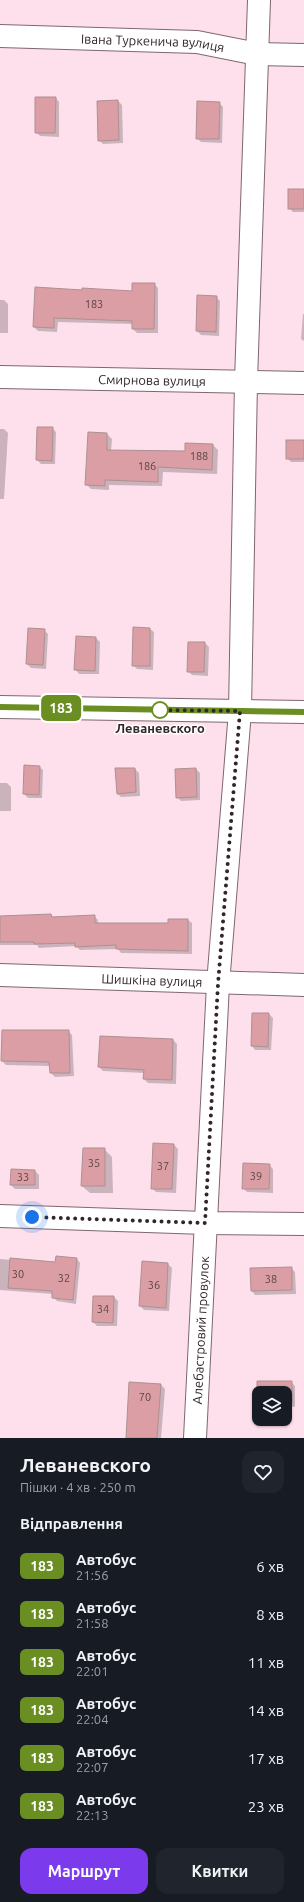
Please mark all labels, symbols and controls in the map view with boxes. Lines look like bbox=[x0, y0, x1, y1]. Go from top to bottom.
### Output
street label: Івана Туркенича вулиця bbox=[81, 31, 226, 54]
house number: 183 bbox=[85, 298, 103, 310]
street label: Смирнова вулиця bbox=[98, 372, 206, 388]
house number: 188 bbox=[190, 450, 208, 462]
house number: 186 bbox=[138, 460, 156, 472]
line badge: 183 bbox=[38, 695, 84, 721]
text: 183 bbox=[49, 700, 73, 716]
marker: Леваневского bbox=[151, 701, 169, 719]
place label: Леваневского bbox=[115, 721, 205, 735]
street label: Шишкіна вулиця bbox=[101, 971, 203, 989]
house number: 35 bbox=[88, 1157, 100, 1169]
house number: 37 bbox=[157, 1160, 169, 1172]
house number: 39 bbox=[250, 1170, 262, 1182]
house number: 33 bbox=[17, 1171, 29, 1183]
your location bbox=[22, 1207, 42, 1227]
street label: Алебастровий провулок bbox=[190, 1255, 211, 1405]
house number: 30 bbox=[12, 1268, 24, 1280]
house number: 32 bbox=[58, 1272, 70, 1284]
house number: 38 bbox=[265, 1273, 277, 1285]
house number: 36 bbox=[148, 1279, 160, 1291]
house number: 34 bbox=[97, 1303, 109, 1315]
map controls bbox=[252, 1386, 292, 1426]
button: layers bbox=[252, 1386, 292, 1426]
house number: 70 bbox=[139, 1391, 151, 1403]
button: heart bbox=[242, 1451, 284, 1493]
text: Леваневского bbox=[20, 1454, 151, 1476]
text: Пішки · 4 хв · 250 m bbox=[20, 1480, 136, 1494]
text: Відправлення bbox=[20, 1515, 123, 1532]
text: Автобус bbox=[76, 1551, 136, 1568]
text: 183 bbox=[30, 1558, 54, 1574]
text: 6 хв bbox=[256, 1558, 284, 1575]
text: 21:56 bbox=[76, 1568, 109, 1582]
text: Автобус bbox=[76, 1599, 136, 1616]
text: 183 bbox=[30, 1606, 54, 1622]
text: 8 хв bbox=[256, 1606, 284, 1623]
text: 21:58 bbox=[76, 1616, 109, 1630]
text: Автобус bbox=[76, 1647, 136, 1664]
text: 183 bbox=[30, 1654, 54, 1670]
text: 11 хв bbox=[248, 1654, 284, 1671]
text: 22:01 bbox=[76, 1664, 109, 1678]
text: Автобус bbox=[76, 1695, 136, 1712]
text: 183 bbox=[30, 1702, 54, 1718]
text: 14 хв bbox=[248, 1702, 284, 1719]
text: 22:04 bbox=[76, 1712, 109, 1726]
text: Автобус bbox=[76, 1743, 136, 1760]
text: 183 bbox=[30, 1750, 54, 1766]
text: 17 хв bbox=[248, 1750, 284, 1767]
text: 22:07 bbox=[76, 1760, 109, 1774]
text: Автобус bbox=[76, 1791, 136, 1808]
text: 183 bbox=[30, 1798, 54, 1814]
text: 23 хв bbox=[248, 1798, 284, 1815]
text: 22:13 bbox=[76, 1808, 109, 1822]
button: Маршрут bbox=[20, 1848, 148, 1894]
button: Квитки bbox=[156, 1848, 284, 1894]

